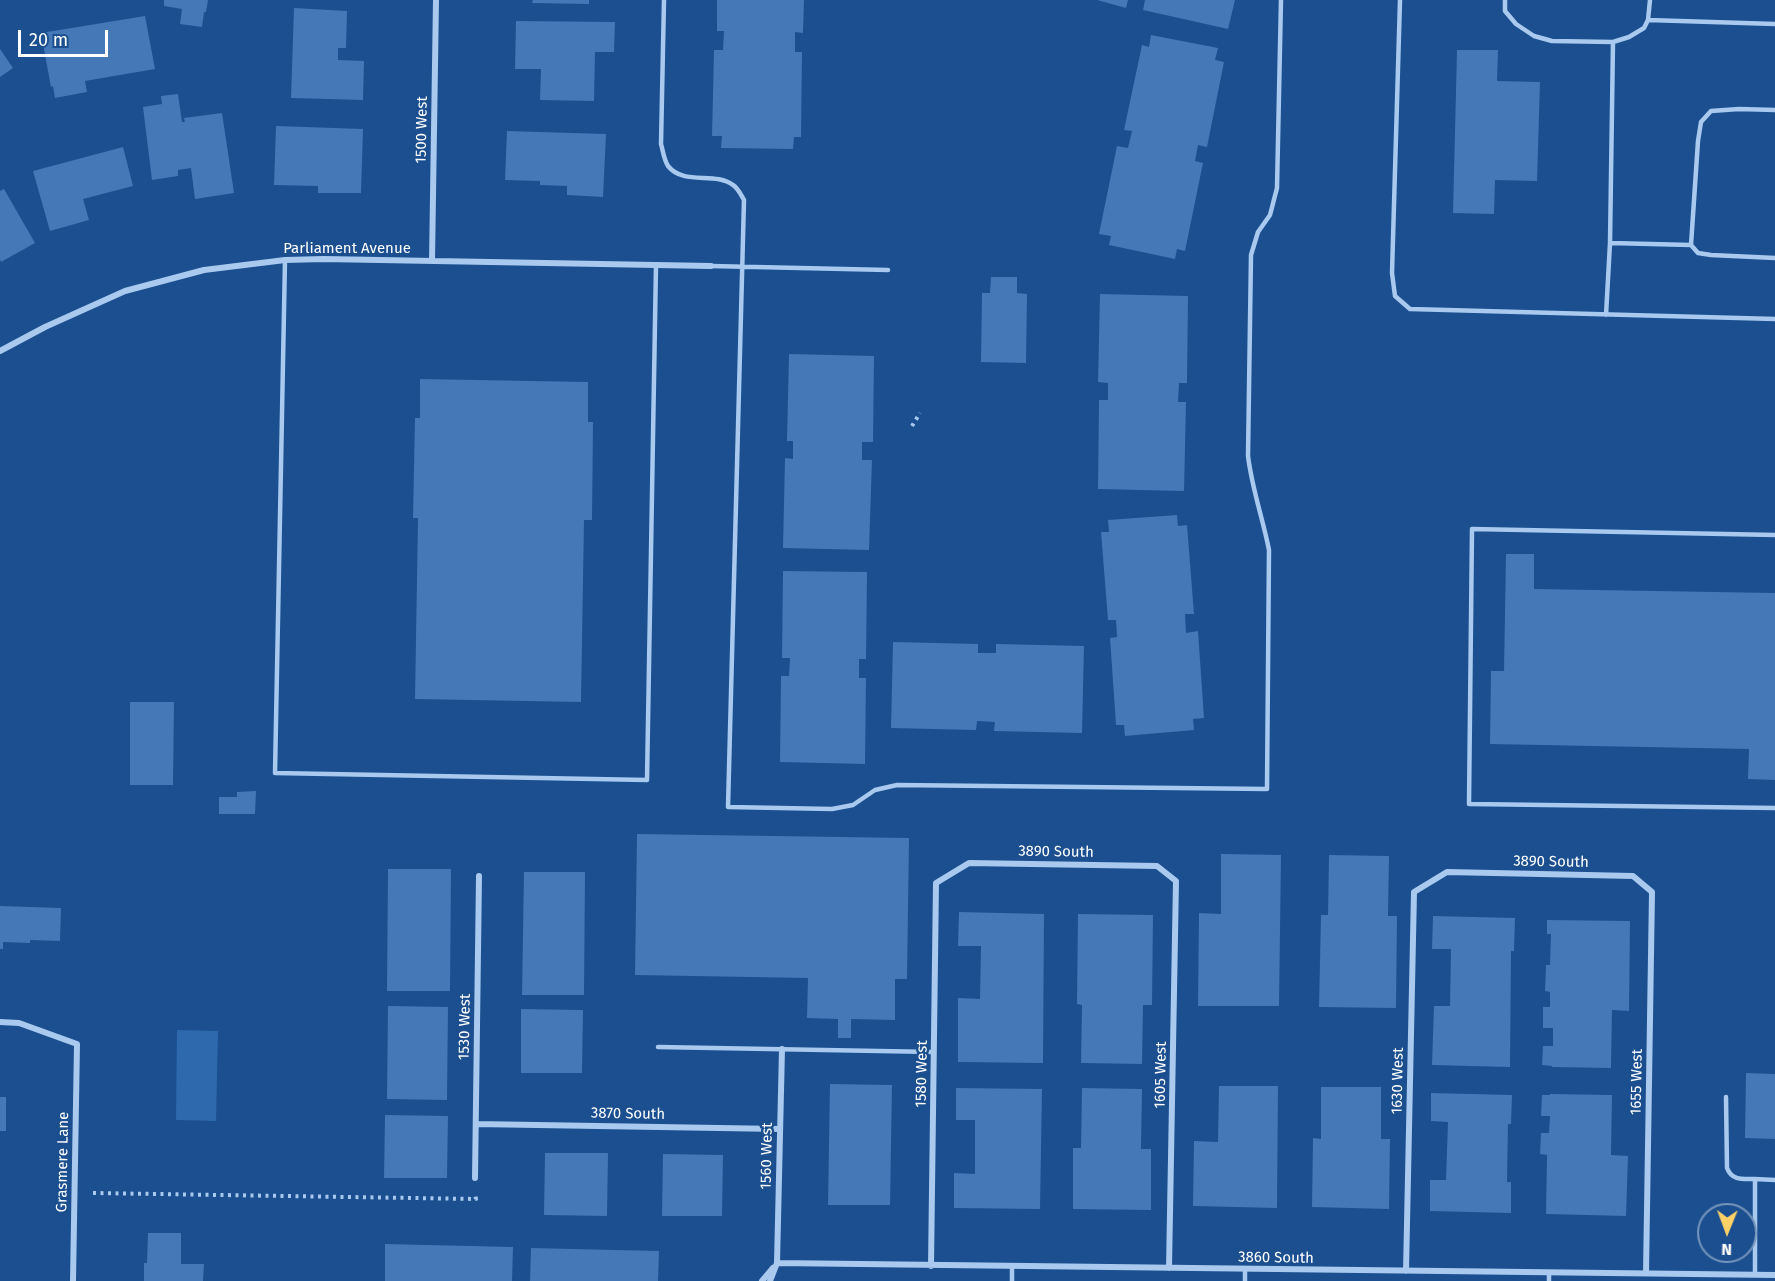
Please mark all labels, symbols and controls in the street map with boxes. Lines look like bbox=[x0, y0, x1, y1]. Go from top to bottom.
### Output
scale bar bbox=[21, 18, 111, 56]
text: 20 m bbox=[29, 29, 68, 51]
street label: 1500 West bbox=[412, 96, 432, 164]
street label: Parliament Avenue bbox=[283, 240, 411, 258]
street label: 3890 South bbox=[1018, 842, 1094, 862]
street label: 3890 South bbox=[1513, 852, 1589, 872]
street label: 1530 West bbox=[455, 994, 475, 1060]
street label: 1580 West bbox=[912, 1040, 932, 1108]
street label: 1605 West bbox=[1151, 1041, 1171, 1109]
street label: 1630 West bbox=[1388, 1047, 1408, 1115]
street label: 1655 West bbox=[1627, 1049, 1647, 1115]
street label: 3870 South bbox=[591, 1104, 665, 1124]
street label: Grasmere Lane bbox=[53, 1111, 73, 1213]
street label: 1560 West bbox=[757, 1122, 777, 1190]
north arrow bbox=[1697, 1203, 1757, 1263]
text: N bbox=[1721, 1240, 1732, 1259]
street label: 3860 South bbox=[1238, 1248, 1314, 1268]

